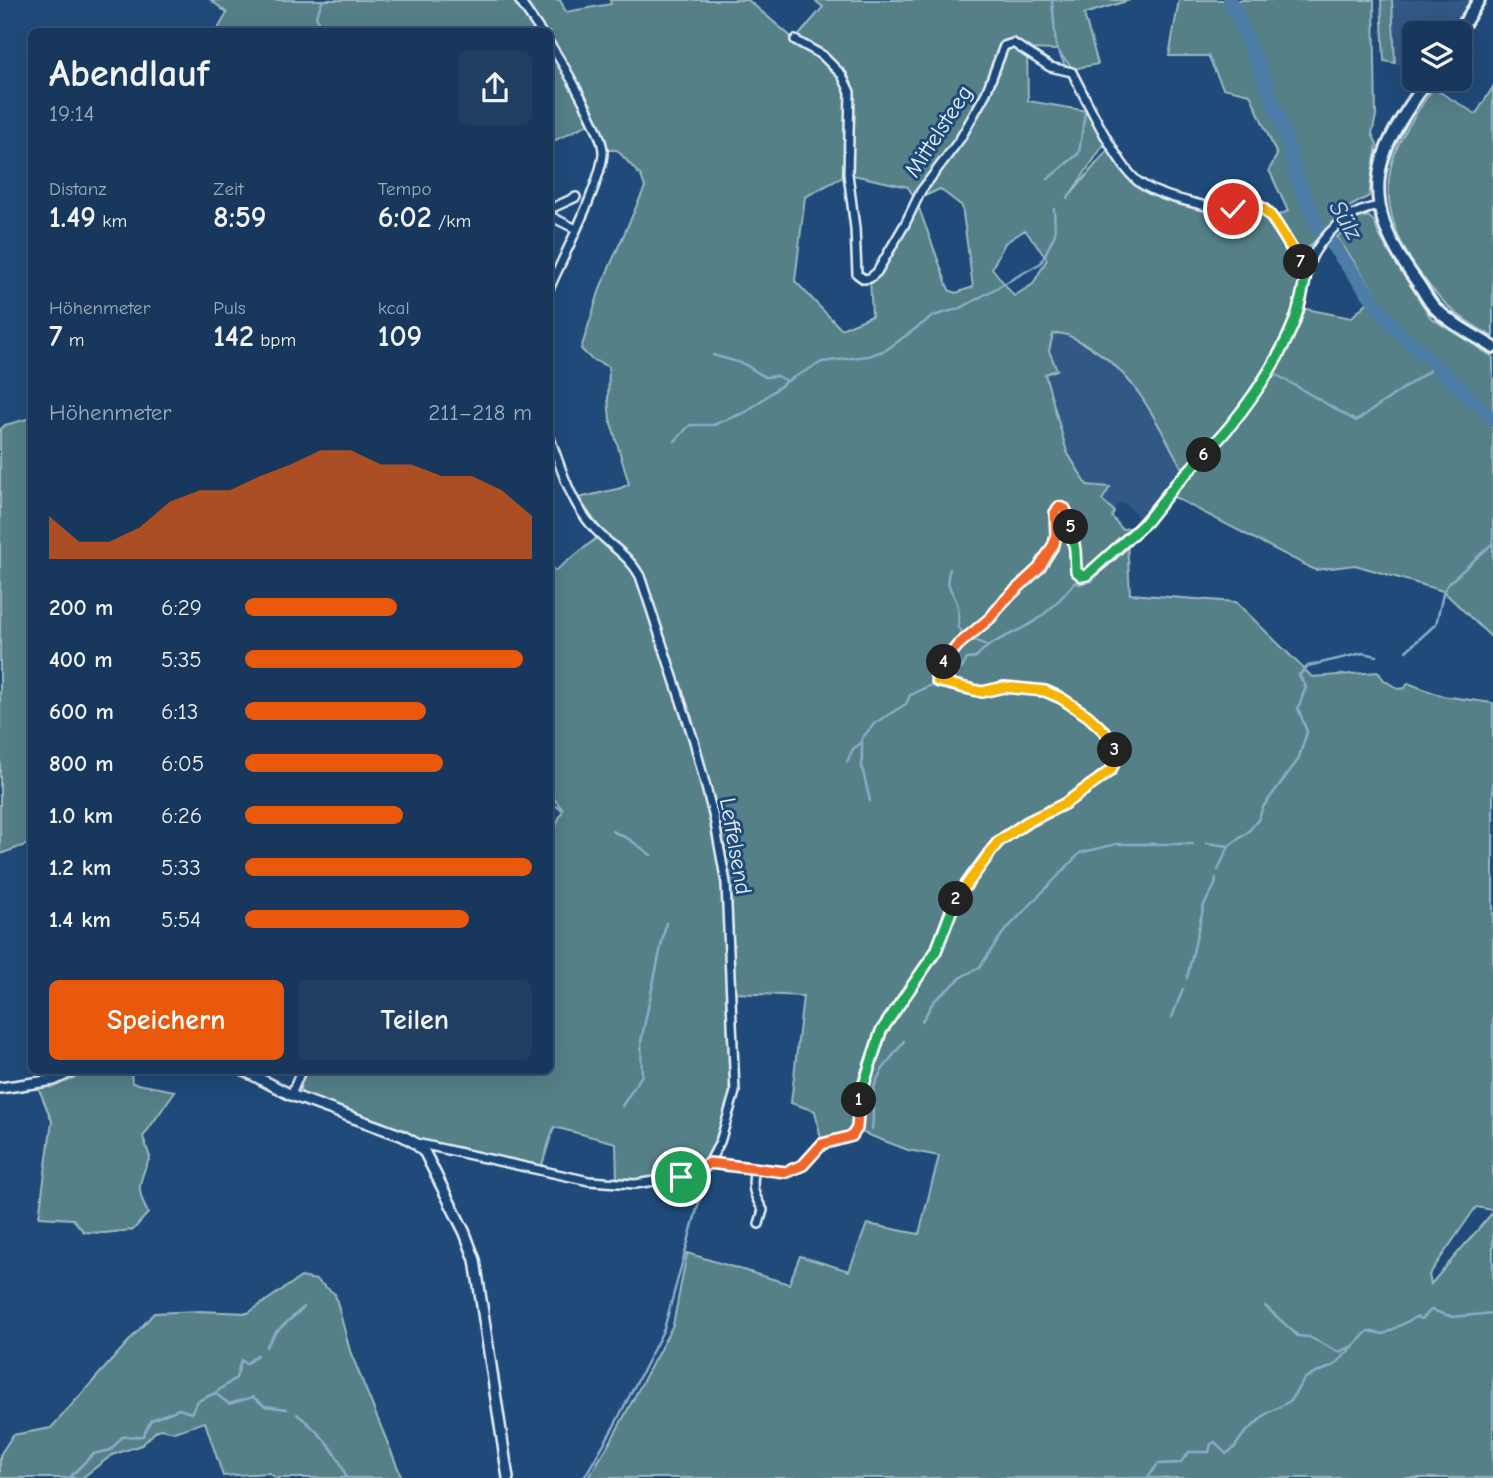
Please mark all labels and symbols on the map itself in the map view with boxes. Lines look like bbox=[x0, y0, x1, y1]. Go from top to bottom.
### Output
street label: Mittelsteeg bbox=[899, 80, 978, 182]
pin bbox=[1203, 179, 1263, 239]
water label: Sülz bbox=[1323, 195, 1369, 246]
pin: 7 bbox=[1284, 244, 1318, 280]
pin: 6 bbox=[1186, 438, 1222, 472]
pin: 5 bbox=[1054, 510, 1088, 544]
pin: 4 bbox=[926, 644, 962, 680]
pin: 3 bbox=[1098, 732, 1132, 768]
street label: Leffelsend bbox=[714, 796, 757, 896]
pin: 2 bbox=[939, 881, 974, 916]
pin: 1 bbox=[842, 1082, 876, 1118]
pin bbox=[651, 1147, 711, 1207]

